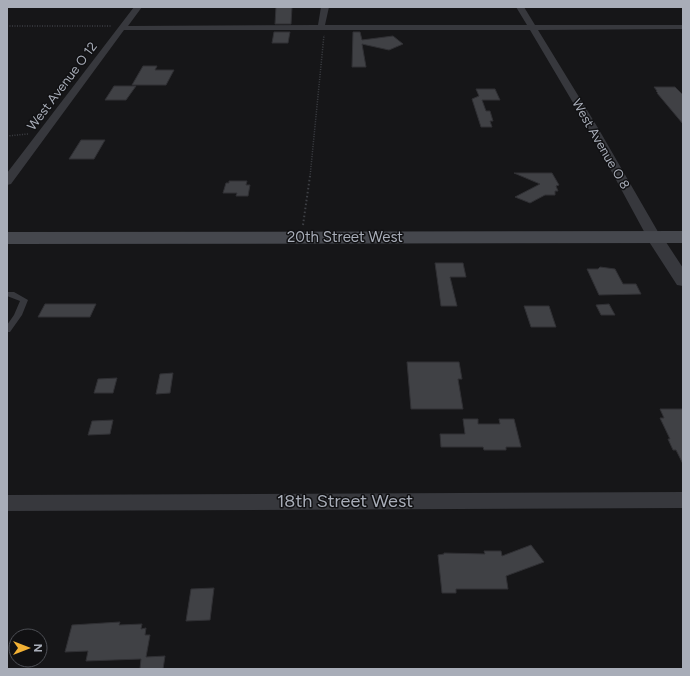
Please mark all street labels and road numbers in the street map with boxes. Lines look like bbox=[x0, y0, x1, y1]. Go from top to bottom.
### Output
street label: West Avenue O 12 bbox=[24, 39, 100, 133]
street label: West Avenue O 8 bbox=[569, 96, 633, 192]
street label: 20th Street West bbox=[287, 228, 403, 246]
street label: 18th Street West bbox=[277, 490, 413, 512]

